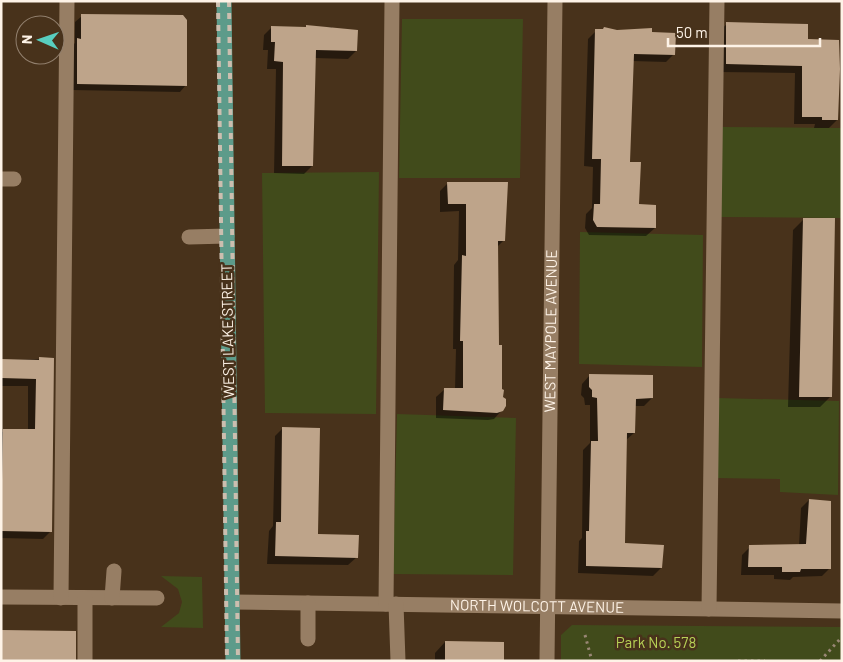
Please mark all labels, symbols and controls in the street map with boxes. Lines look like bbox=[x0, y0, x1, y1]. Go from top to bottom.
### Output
north arrow bbox=[15, 15, 65, 65]
scale bar bbox=[668, 15, 820, 47]
text: 50 m bbox=[676, 23, 708, 41]
text: N bbox=[18, 35, 35, 44]
street label: WEST MAYPOLE AVENUE bbox=[540, 249, 560, 413]
street label: WEST LAKE STREET bbox=[217, 264, 237, 398]
street label: NORTH WOLCOTT AVENUE bbox=[450, 595, 624, 616]
park label: Park No. 578 bbox=[616, 633, 696, 651]

